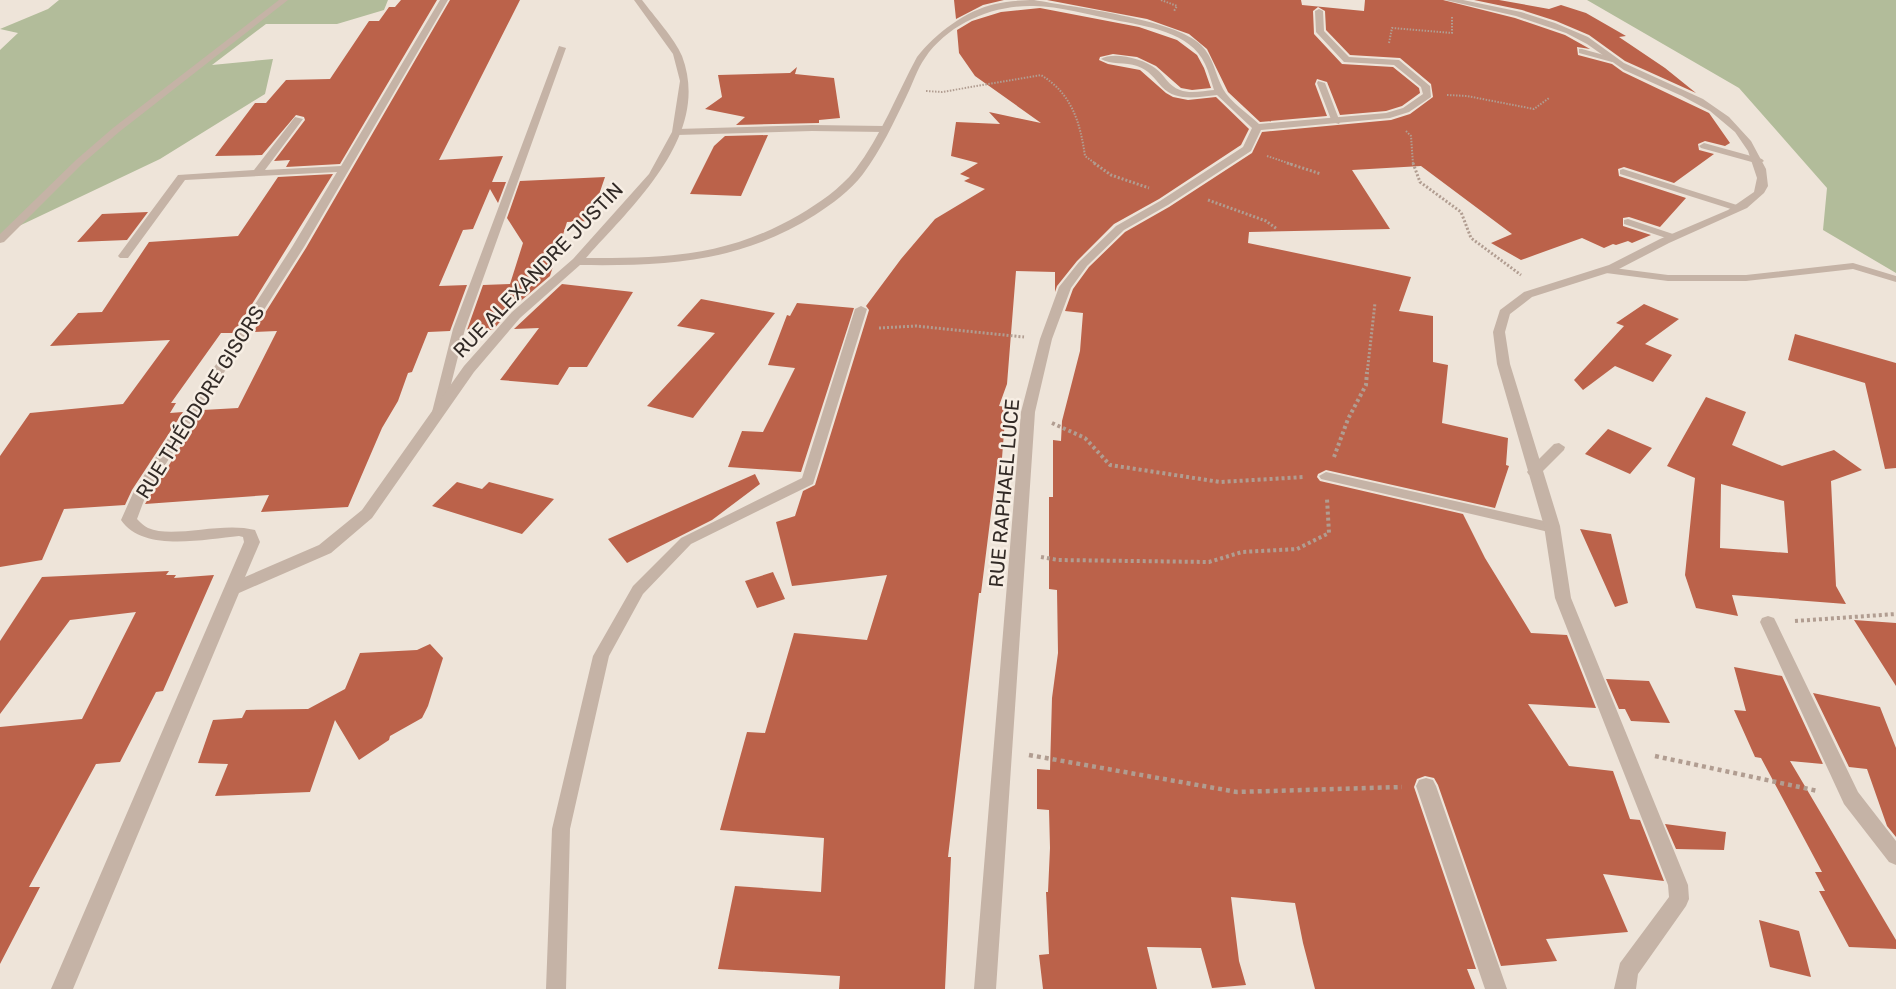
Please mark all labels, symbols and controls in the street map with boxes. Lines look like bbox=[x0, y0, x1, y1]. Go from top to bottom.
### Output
street label: RUE ALEXANDRE JUSTIN bbox=[448, 177, 628, 363]
street label: RUE THÉODORE GISORS bbox=[131, 301, 269, 503]
street label: RUE RAPHAEL LUCE bbox=[984, 398, 1024, 588]

